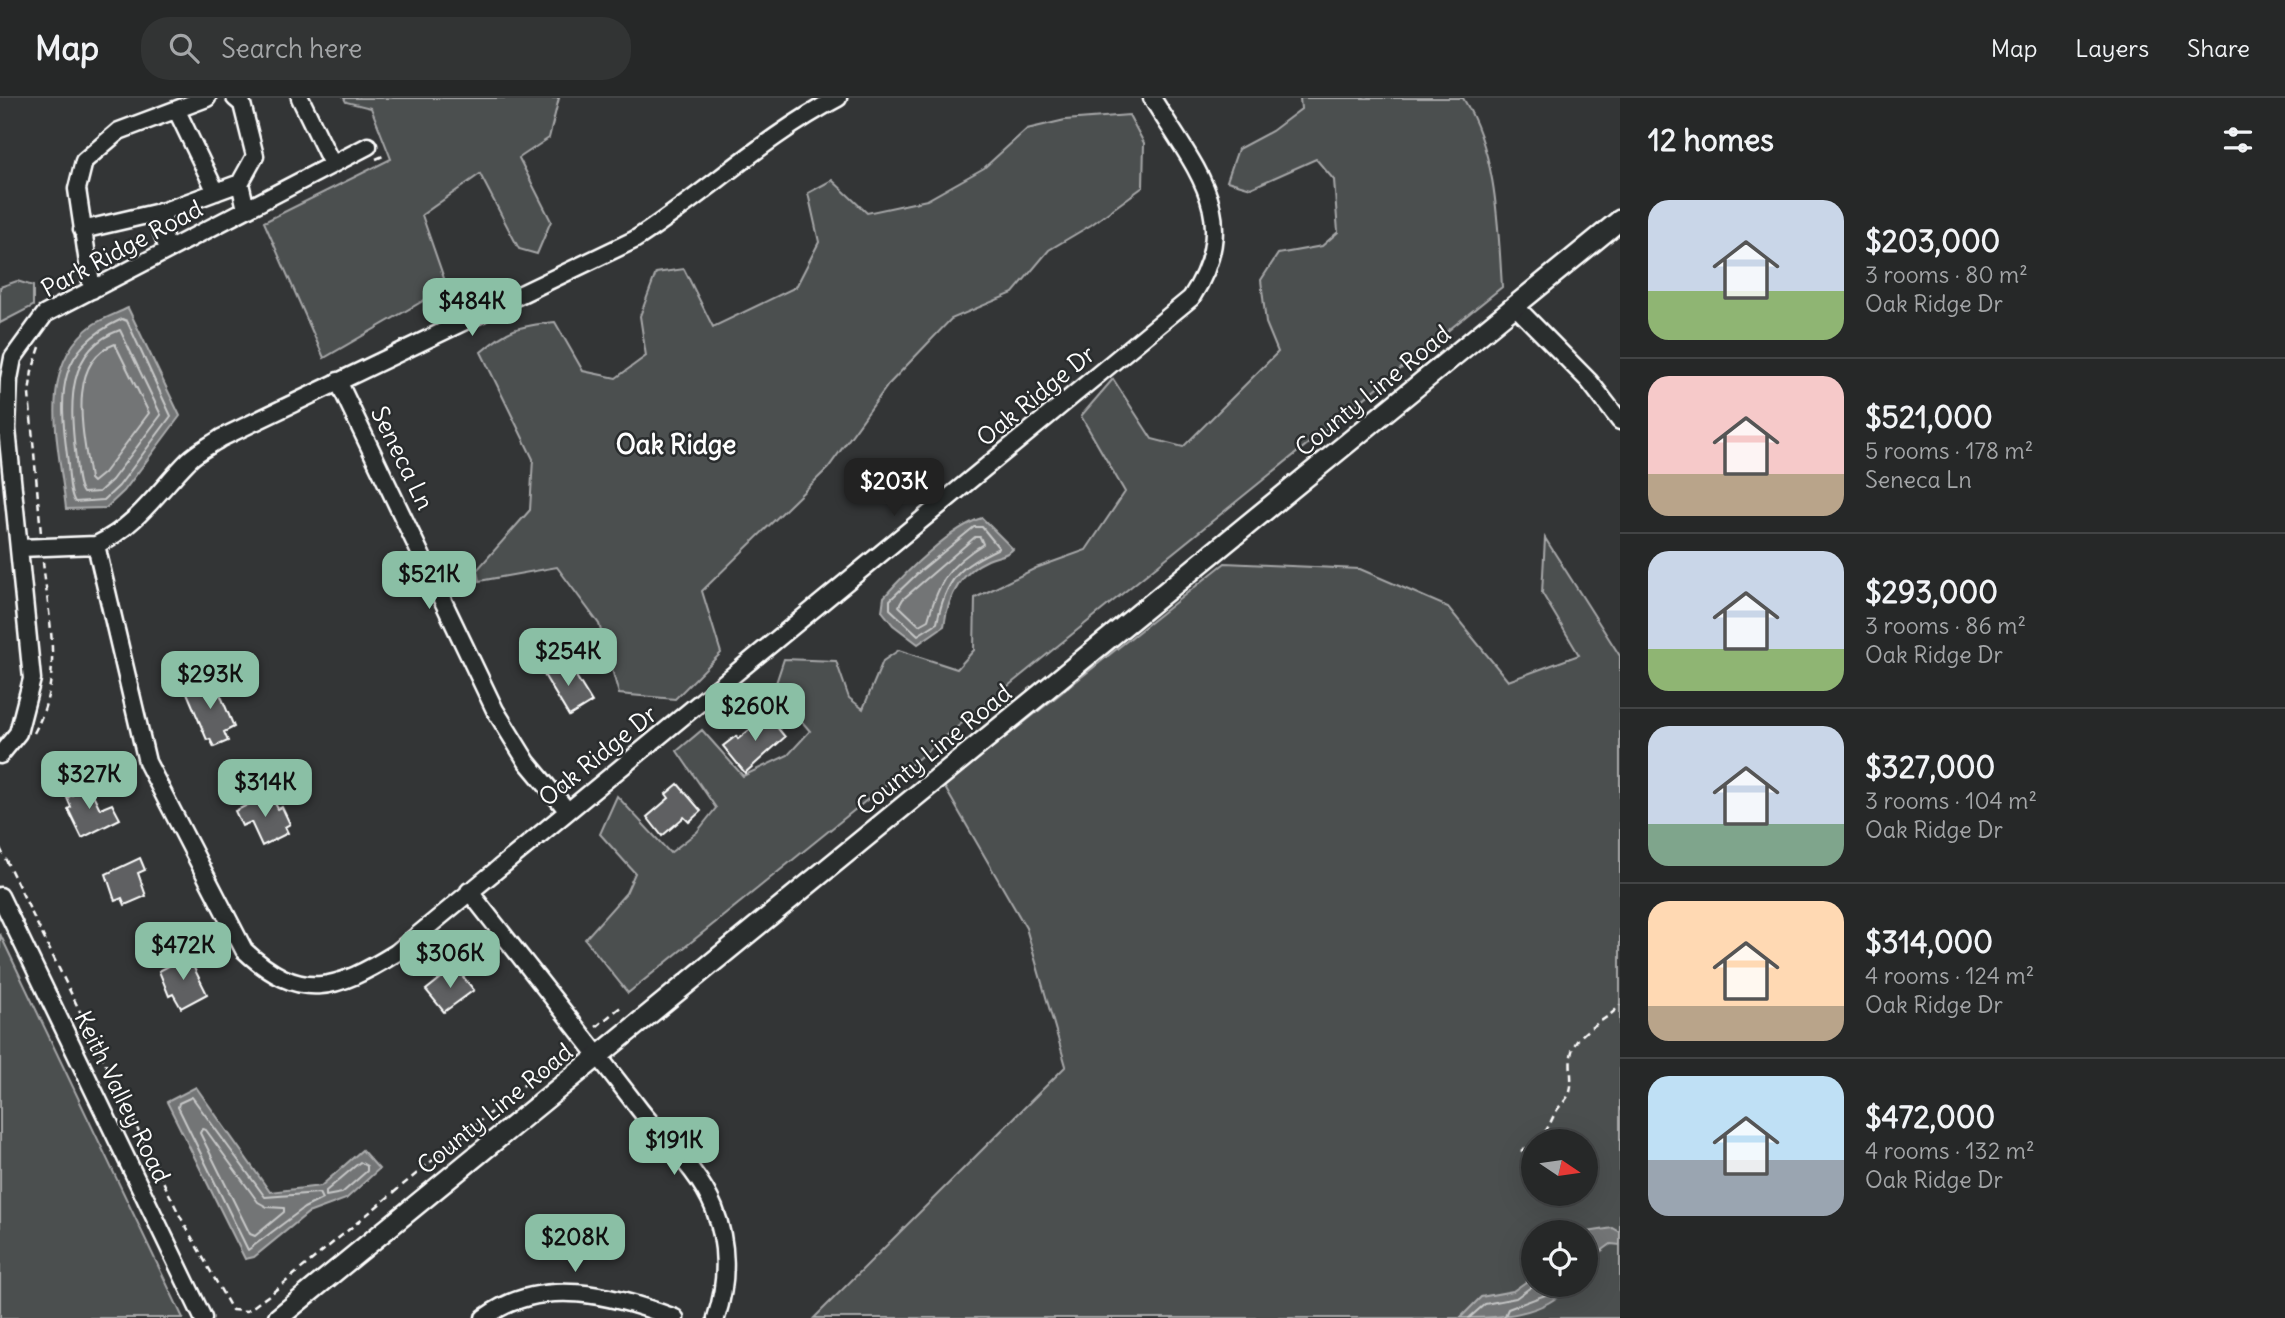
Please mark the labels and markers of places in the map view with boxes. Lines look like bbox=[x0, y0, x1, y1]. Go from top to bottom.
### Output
pin: $484K bbox=[423, 278, 521, 338]
pin: $203K bbox=[845, 458, 943, 518]
pin: $521K bbox=[380, 552, 478, 611]
pin: $254K bbox=[519, 628, 617, 688]
pin: $293K bbox=[161, 652, 259, 711]
pin: $260K bbox=[706, 684, 804, 743]
pin: $327K bbox=[40, 752, 138, 811]
pin: $314K bbox=[216, 760, 314, 819]
pin: $472K bbox=[134, 922, 232, 982]
pin: $306K bbox=[401, 930, 499, 990]
pin: $191K bbox=[625, 1118, 723, 1177]
pin: $208K bbox=[526, 1214, 624, 1274]

